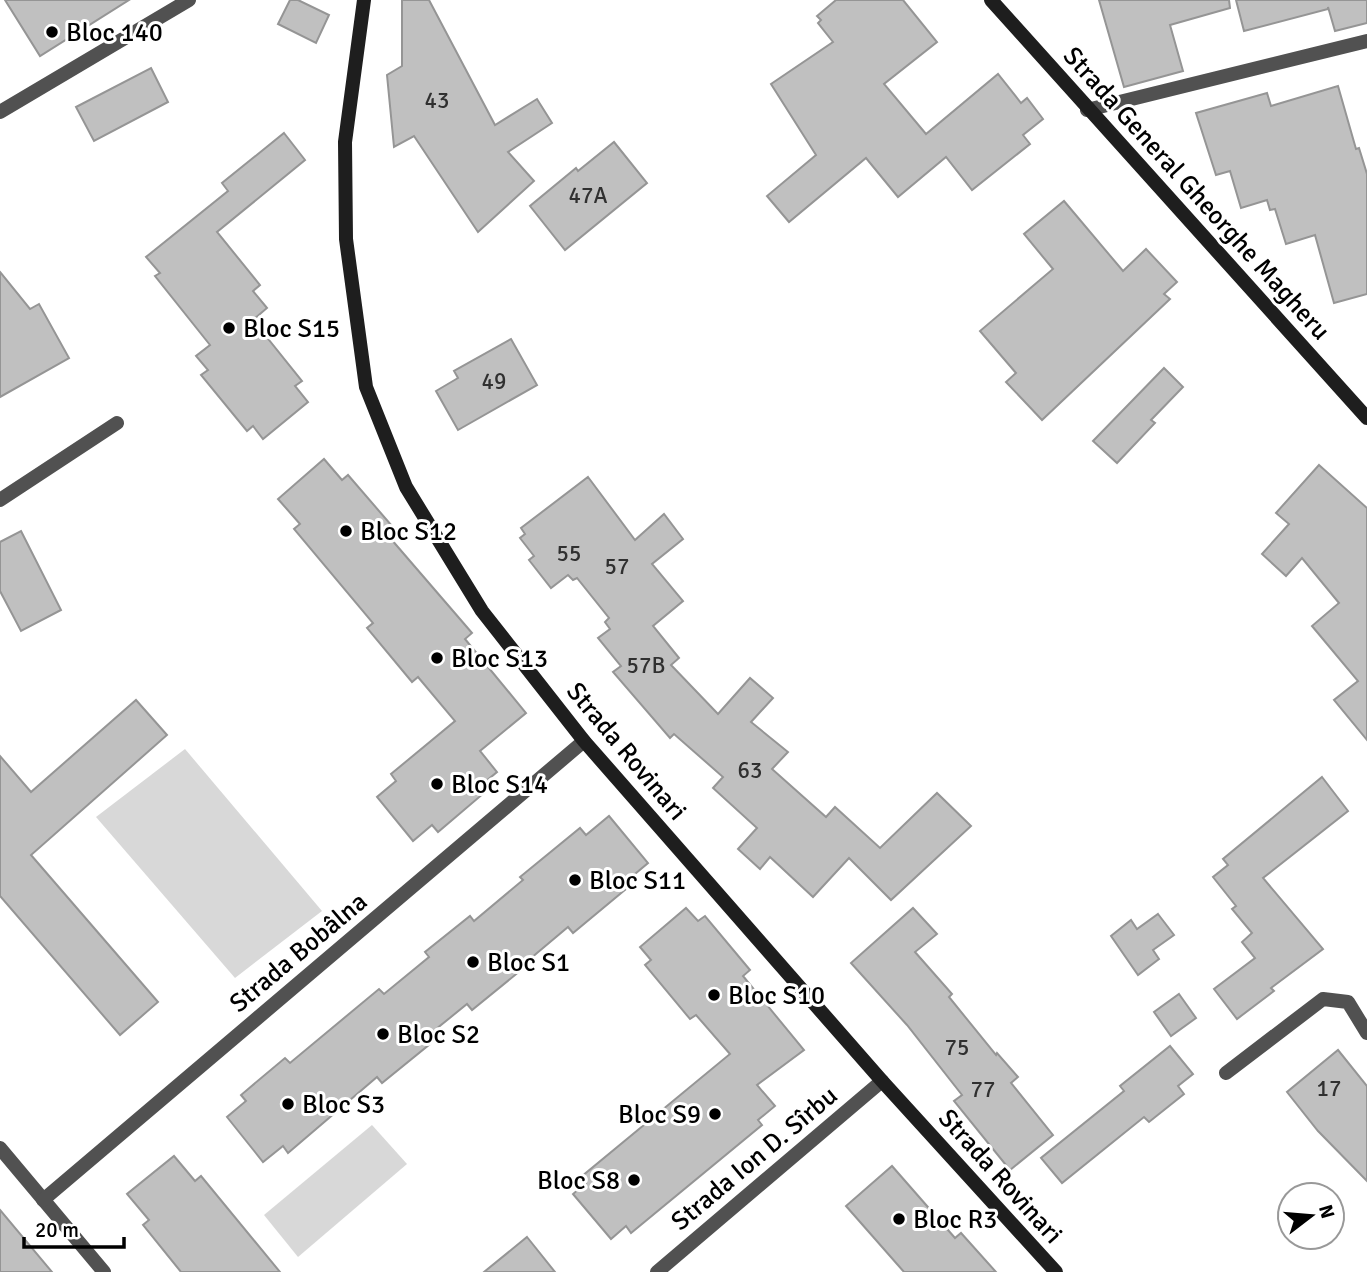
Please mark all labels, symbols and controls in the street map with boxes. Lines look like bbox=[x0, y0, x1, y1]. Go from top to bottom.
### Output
place label: Bloc 140 bbox=[66, 17, 163, 49]
marker: Bloc 140 bbox=[44, 24, 60, 40]
street label: Strada General Gheorghe Magheru bbox=[1056, 40, 1337, 347]
house number: 43 bbox=[425, 86, 449, 115]
house number: 47A bbox=[569, 181, 607, 210]
place label: Bloc S15 bbox=[243, 313, 340, 345]
marker: Bloc S15 bbox=[221, 320, 237, 336]
house number: 49 bbox=[482, 367, 506, 396]
place label: Bloc S12 bbox=[360, 516, 457, 548]
marker: Bloc S12 bbox=[338, 523, 354, 539]
house number: 55 bbox=[557, 539, 581, 568]
house number: 57 bbox=[605, 552, 629, 581]
place label: Bloc S13 bbox=[451, 643, 548, 675]
marker: Bloc S13 bbox=[429, 650, 445, 666]
house number: 57B bbox=[627, 651, 665, 680]
street label: Strada Rovinari bbox=[559, 676, 693, 827]
house number: 63 bbox=[738, 756, 762, 785]
place label: Bloc S14 bbox=[451, 769, 548, 801]
marker: Bloc S14 bbox=[429, 776, 445, 792]
place label: Bloc S11 bbox=[589, 865, 686, 897]
marker: Bloc S11 bbox=[567, 872, 583, 888]
street label: Strada Bobâlna bbox=[223, 886, 374, 1020]
place label: Bloc S1 bbox=[487, 947, 570, 979]
marker: Bloc S1 bbox=[465, 954, 481, 970]
place label: Bloc S10 bbox=[728, 980, 825, 1012]
marker: Bloc S10 bbox=[706, 987, 722, 1003]
place label: Bloc S2 bbox=[397, 1019, 480, 1051]
marker: Bloc S2 bbox=[375, 1026, 391, 1042]
house number: 75 bbox=[945, 1033, 969, 1062]
house number: 17 bbox=[1317, 1074, 1341, 1103]
house number: 77 bbox=[971, 1075, 995, 1104]
street label: Strada Ion D. Sîrbu bbox=[665, 1080, 844, 1238]
place label: Bloc S3 bbox=[302, 1089, 385, 1121]
marker: Bloc S3 bbox=[280, 1096, 296, 1112]
place label: Bloc S9 bbox=[618, 1099, 701, 1131]
street label: Strada Rovinari bbox=[931, 1103, 1069, 1251]
marker: Bloc S9 bbox=[707, 1106, 723, 1122]
place label: Bloc S8 bbox=[537, 1165, 620, 1197]
marker: Bloc S8 bbox=[626, 1172, 642, 1188]
north arrow bbox=[1276, 1181, 1346, 1251]
text: N bbox=[1313, 1202, 1340, 1221]
place label: Bloc R3 bbox=[913, 1204, 997, 1236]
scale bar bbox=[24, 1206, 124, 1250]
marker: Bloc R3 bbox=[891, 1211, 907, 1227]
text: 20 m bbox=[35, 1217, 79, 1243]

